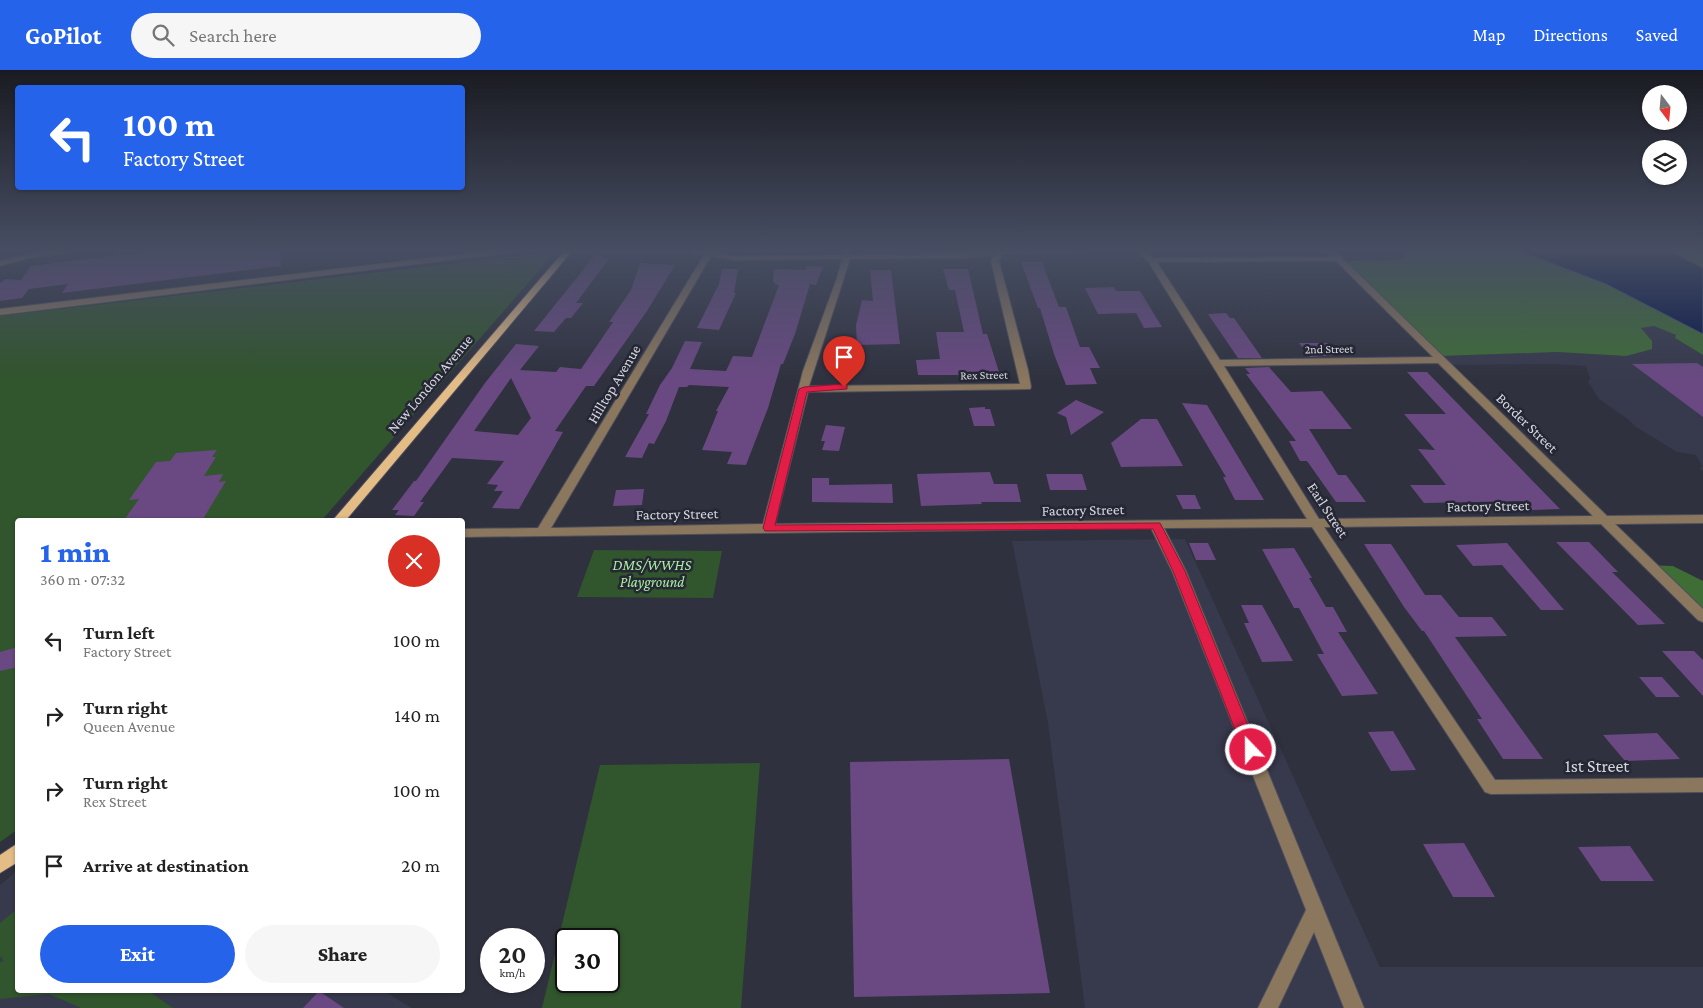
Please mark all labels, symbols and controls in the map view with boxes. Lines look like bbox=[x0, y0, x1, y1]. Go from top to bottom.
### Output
search box bbox=[131, 13, 481, 58]
icon: search bbox=[149, 21, 177, 49]
text: GoPilot bbox=[25, 22, 101, 49]
text: Search here bbox=[189, 25, 277, 46]
text: Map bbox=[1473, 25, 1505, 45]
text: Directions bbox=[1533, 25, 1608, 45]
text: Saved bbox=[1636, 25, 1678, 45]
north arrow bbox=[1642, 85, 1688, 130]
map controls bbox=[1642, 85, 1687, 185]
icon: left bbox=[40, 105, 105, 170]
text: 100 m bbox=[123, 105, 215, 144]
button: layers bbox=[1642, 140, 1687, 185]
text: Factory Street bbox=[123, 146, 244, 171]
street label: New London Avenue bbox=[384, 331, 476, 436]
pin bbox=[823, 336, 865, 387]
street label: Hilltop Avenue bbox=[584, 341, 645, 427]
street label: 2nd Street bbox=[1304, 342, 1355, 356]
icon: arrive bbox=[830, 343, 858, 371]
street label: Rex Street bbox=[960, 368, 1009, 382]
street label: Border Street bbox=[1493, 390, 1562, 457]
street label: Earl Street bbox=[1304, 480, 1352, 541]
street label: Factory Street bbox=[1446, 497, 1531, 516]
street label: Factory Street bbox=[1041, 501, 1126, 520]
street label: Factory Street bbox=[635, 505, 720, 524]
text: 1 min bbox=[40, 535, 110, 568]
button: close bbox=[388, 535, 440, 587]
park label: DMS/WWHS Playground bbox=[613, 557, 692, 591]
text: 360 m · 07:32 bbox=[40, 571, 125, 588]
text: Turn left bbox=[83, 622, 155, 643]
icon: left bbox=[40, 627, 68, 655]
text: 100 m bbox=[393, 630, 440, 651]
text: Factory Street bbox=[83, 643, 171, 660]
text: Turn right bbox=[83, 697, 168, 718]
icon: right bbox=[40, 702, 68, 730]
text: 140 m bbox=[394, 705, 440, 726]
text: Queen Avenue bbox=[83, 718, 175, 735]
position arrow bbox=[1224, 723, 1276, 775]
street label: 1st Street bbox=[1565, 756, 1630, 776]
text: Turn right bbox=[83, 772, 168, 793]
icon: right bbox=[40, 777, 68, 805]
text: 100 m bbox=[393, 780, 440, 801]
text: Rex Street bbox=[83, 793, 147, 810]
icon: arrive bbox=[40, 852, 68, 880]
text: Arrive at destination bbox=[83, 855, 249, 876]
text: 20 m bbox=[401, 855, 440, 876]
button: Exit bbox=[40, 925, 235, 983]
button: Share bbox=[245, 925, 440, 983]
speed limit sign: 30 bbox=[555, 928, 620, 993]
text: 20 bbox=[499, 941, 526, 968]
text: km/h bbox=[500, 966, 525, 980]

